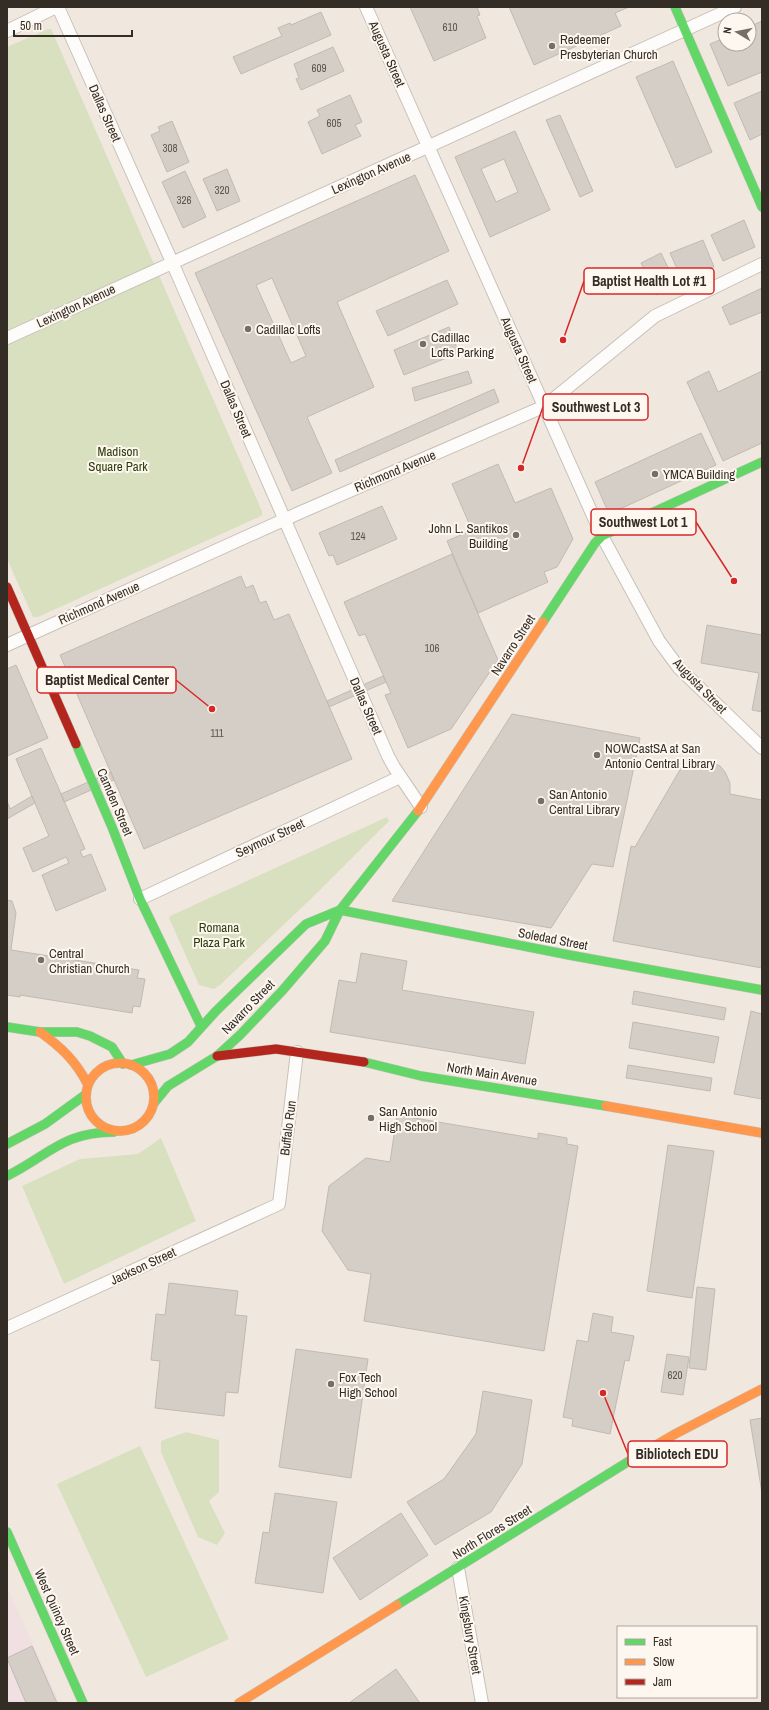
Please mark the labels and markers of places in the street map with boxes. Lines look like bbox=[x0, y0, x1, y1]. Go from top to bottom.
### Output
place label: Redeemer Presbyterian Church bbox=[560, 31, 658, 63]
marker: Redeemer Presbyterian Church bbox=[547, 41, 557, 51]
callout: Baptist Health Lot #1 bbox=[584, 268, 714, 294]
place label: Cadillac Lofts bbox=[256, 321, 321, 338]
marker: Cadillac Lofts bbox=[243, 324, 253, 334]
place label: Cadillac Lofts Parking bbox=[431, 329, 494, 361]
marker: Cadillac Lofts Parking bbox=[418, 339, 428, 349]
callout: Southwest Lot 3 bbox=[543, 394, 648, 420]
place label: YMCA Building bbox=[663, 466, 735, 483]
marker: YMCA Building bbox=[650, 469, 660, 479]
callout: Southwest Lot 1 bbox=[591, 509, 696, 535]
place label: John L. Santikos Building bbox=[429, 520, 508, 552]
marker: John L. Santikos Building bbox=[511, 530, 521, 540]
callout: Baptist Medical Center bbox=[37, 667, 176, 693]
place label: NOWCastSA at San Antonio Central Library bbox=[604, 740, 716, 772]
marker: NOWCastSA at San Antonio Central Library bbox=[592, 750, 602, 760]
place label: San Antonio Central Library bbox=[549, 786, 620, 818]
marker: San Antonio Central Library bbox=[536, 796, 546, 806]
place label: Central Christian Church bbox=[49, 945, 130, 977]
marker: Central Christian Church bbox=[36, 955, 46, 965]
place label: San Antonio High School bbox=[379, 1103, 437, 1135]
marker: San Antonio High School bbox=[366, 1113, 376, 1123]
place label: Fox Tech High School bbox=[339, 1369, 397, 1401]
marker: Fox Tech High School bbox=[326, 1379, 336, 1389]
callout: Bibliotech EDU bbox=[628, 1441, 727, 1467]

